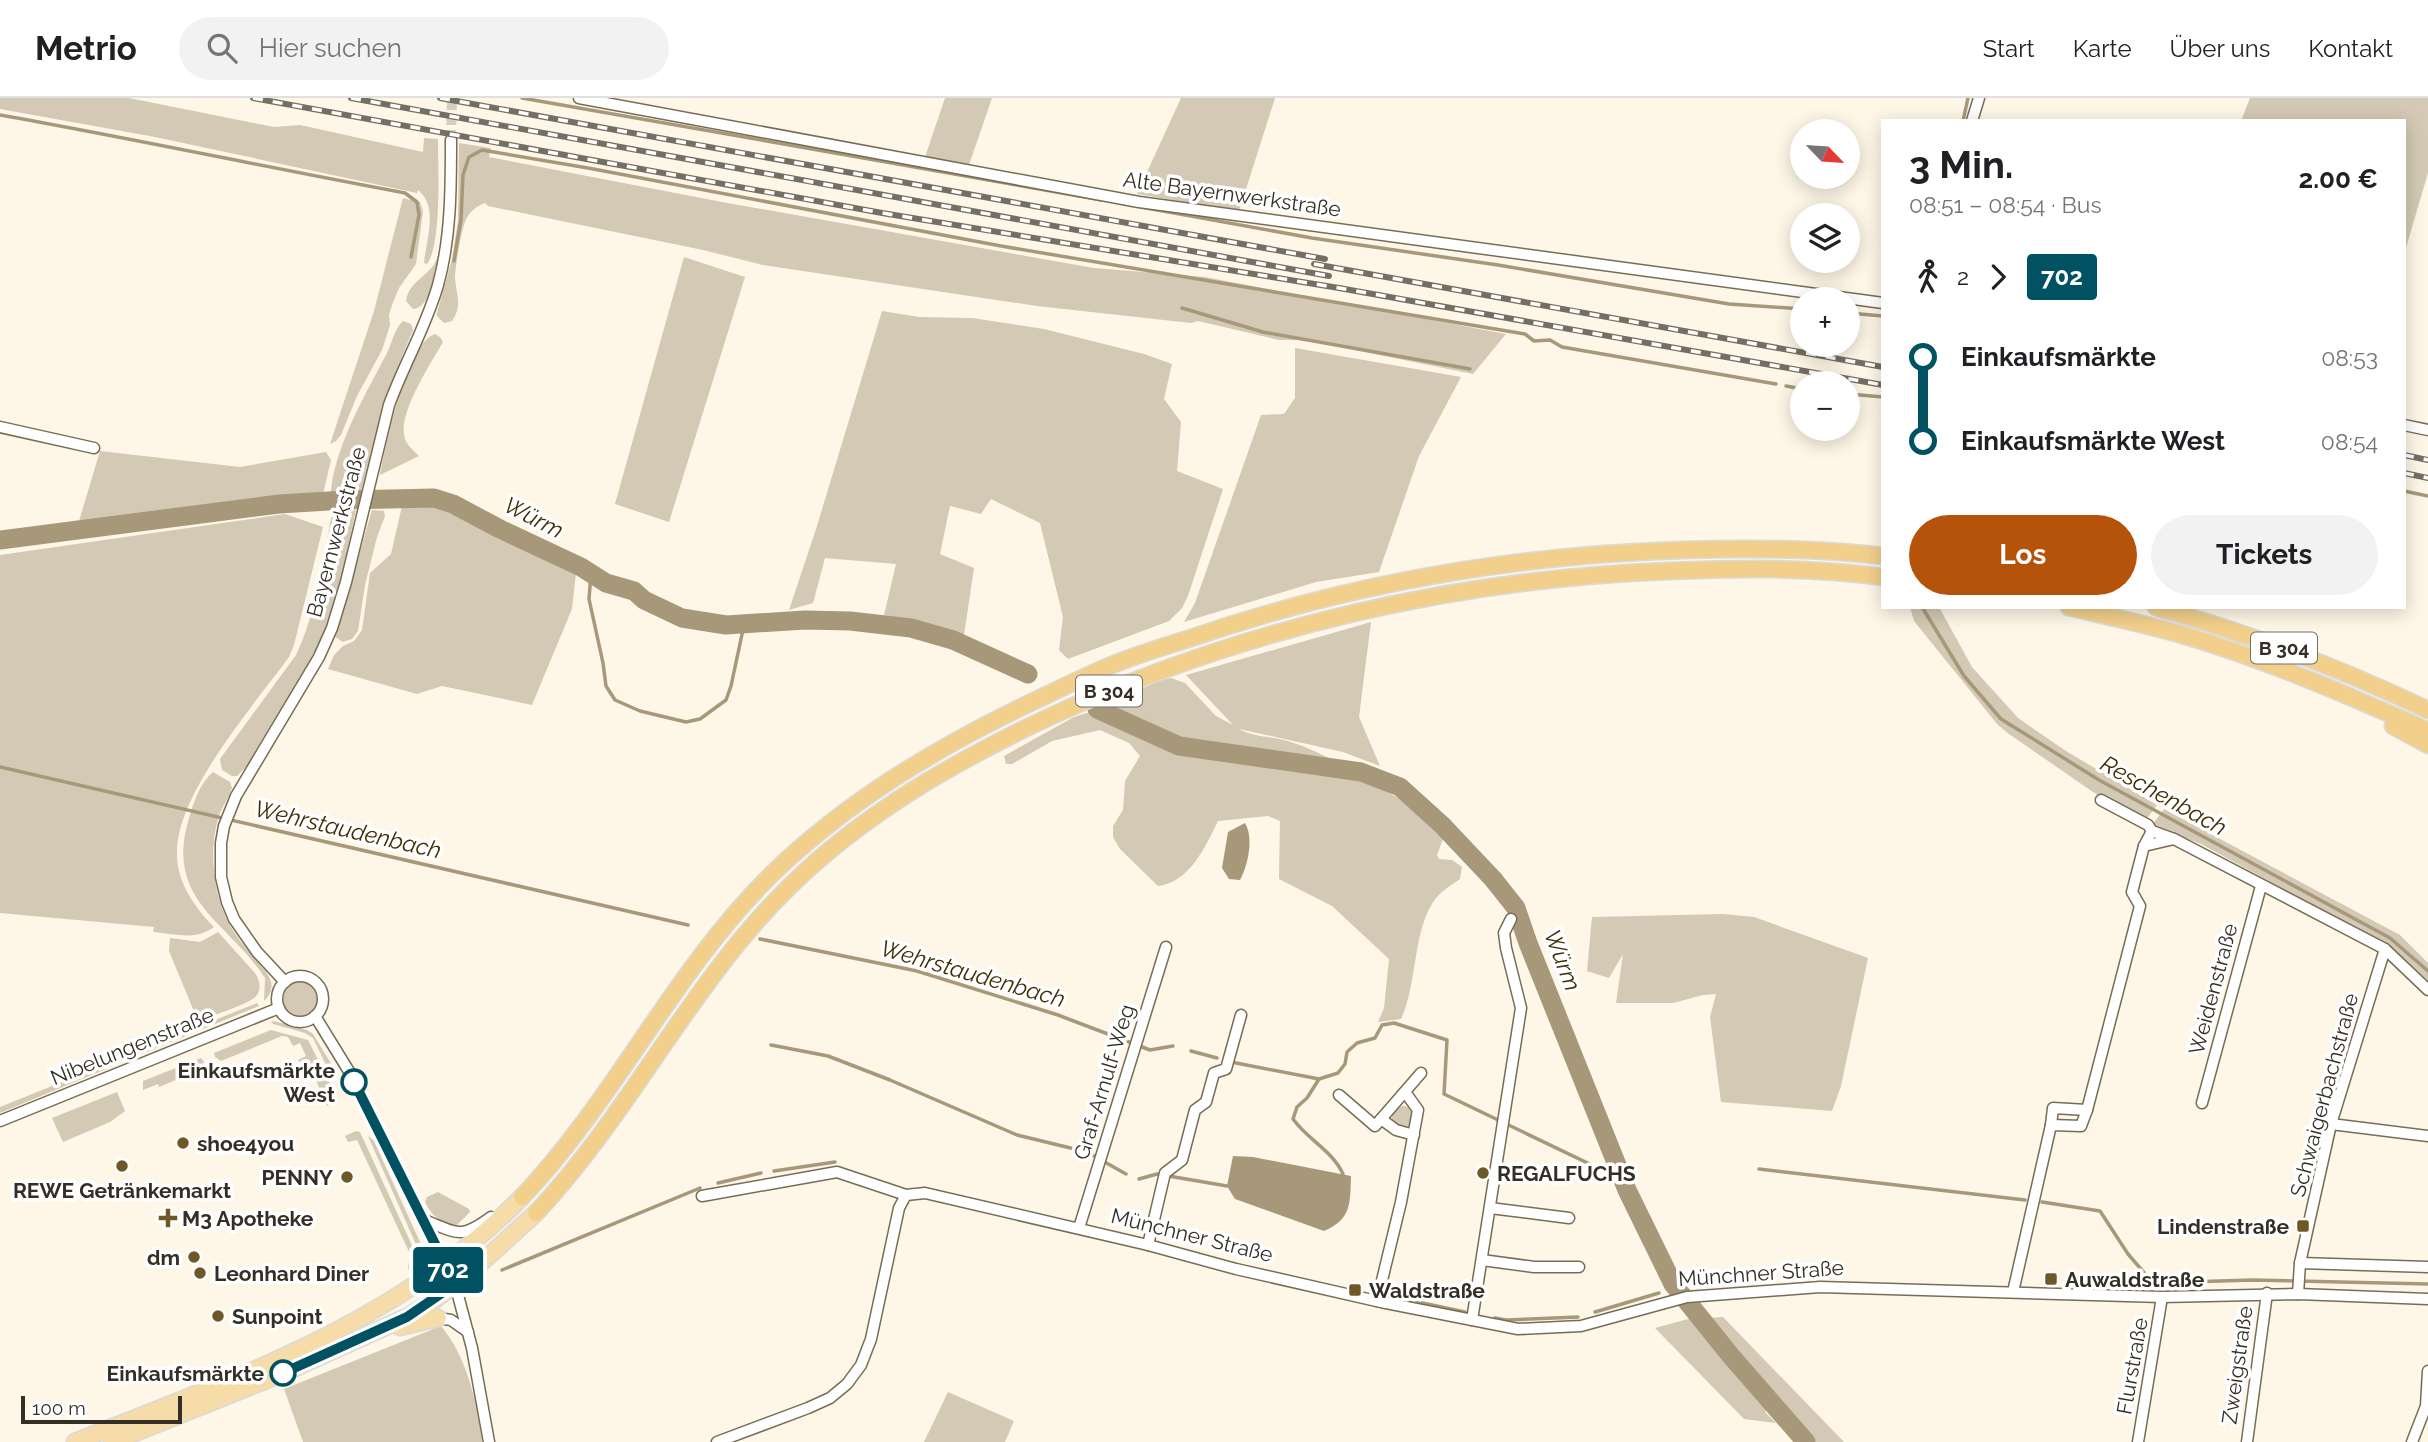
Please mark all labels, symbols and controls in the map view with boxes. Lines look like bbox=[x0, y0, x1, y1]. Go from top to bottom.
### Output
search box bbox=[179, 17, 669, 80]
text: Metrio bbox=[35, 29, 137, 68]
icon: search bbox=[203, 29, 241, 67]
text: Hier suchen bbox=[259, 33, 402, 63]
text: Start bbox=[1983, 34, 2035, 63]
text: Karte bbox=[2073, 34, 2132, 63]
text: Über uns bbox=[2170, 34, 2270, 63]
text: Kontakt bbox=[2308, 34, 2393, 63]
north arrow bbox=[1790, 119, 1860, 189]
map controls bbox=[1790, 119, 1860, 441]
text: 3 Min. bbox=[1909, 142, 2013, 187]
text: 2.00 € bbox=[2299, 164, 2378, 194]
street label: Alte Bayernwerkstraße bbox=[1122, 166, 1342, 222]
text: 08:51 – 08:54 · Bus bbox=[1909, 191, 2102, 218]
button: layers bbox=[1790, 203, 1860, 273]
icon: walk bbox=[1909, 258, 1947, 296]
icon: forward bbox=[1979, 258, 2017, 296]
text: 702 bbox=[2041, 262, 2083, 291]
text: 2 bbox=[1957, 263, 1969, 290]
button: + bbox=[1790, 287, 1860, 357]
text: Einkaufsmärkte bbox=[1961, 342, 2156, 372]
text: 08:53 bbox=[2321, 344, 2378, 371]
button: − bbox=[1790, 371, 1860, 441]
text: Einkaufsmärkte West bbox=[1961, 426, 2225, 456]
text: 08:54 bbox=[2321, 428, 2378, 455]
street label: Bayernwerkstraße bbox=[301, 444, 371, 620]
water label: Würm bbox=[500, 491, 568, 543]
button: Los bbox=[1909, 515, 2137, 595]
button: Tickets bbox=[2151, 515, 2378, 595]
road number: B 304 bbox=[2251, 632, 2317, 664]
road number: B 304 bbox=[1076, 676, 1142, 706]
water label: Reschenbach bbox=[2096, 749, 2232, 841]
water label: Wehrstaudenbach bbox=[252, 794, 444, 864]
street label: Weidenstraße bbox=[2183, 921, 2243, 1057]
water label: Würm bbox=[1539, 926, 1587, 994]
water label: Wehrstaudenbach bbox=[878, 934, 1068, 1012]
street label: Schwaigerbachstraße bbox=[2285, 990, 2363, 1200]
street label: Graf-Arnulf-Weg bbox=[1068, 1001, 1140, 1163]
street label: Nibelungenstraße bbox=[47, 1002, 217, 1090]
place label: Einkaufsmärkte West bbox=[178, 1058, 335, 1107]
marker: Einkaufsmärkte West bbox=[341, 1069, 367, 1095]
place label: shoe4you bbox=[197, 1131, 294, 1156]
marker: shoe4you bbox=[175, 1135, 191, 1151]
marker: REWE Getränkemarkt bbox=[114, 1158, 130, 1174]
place label: REGALFUCHS bbox=[1497, 1161, 1636, 1186]
place label: PENNY bbox=[261, 1165, 333, 1190]
marker: REGALFUCHS bbox=[1475, 1165, 1491, 1181]
marker: PENNY bbox=[339, 1169, 355, 1185]
place label: REWE Getränkemarkt bbox=[13, 1178, 231, 1203]
street label: Münchner Straße bbox=[1108, 1203, 1276, 1267]
place label: M3 Apotheke bbox=[182, 1206, 314, 1231]
marker: M3 Apotheke bbox=[160, 1210, 176, 1226]
place label: Lindenstraße bbox=[2157, 1214, 2289, 1239]
marker: Lindenstraße bbox=[2295, 1218, 2311, 1234]
place label: dm bbox=[147, 1245, 180, 1270]
line badge: 702 bbox=[408, 1247, 488, 1293]
marker: dm bbox=[186, 1249, 202, 1265]
text: 702 bbox=[427, 1255, 469, 1284]
street label: Münchner Straße bbox=[1677, 1255, 1845, 1291]
place label: Leonhard Diner bbox=[214, 1261, 369, 1286]
marker: Leonhard Diner bbox=[192, 1265, 208, 1281]
place label: Auwaldstraße bbox=[2065, 1267, 2205, 1292]
marker: Auwaldstraße bbox=[2043, 1271, 2059, 1287]
place label: Waldstraße bbox=[1369, 1278, 1485, 1303]
marker: Waldstraße bbox=[1347, 1282, 1363, 1298]
place label: Sunpoint bbox=[232, 1304, 323, 1329]
street label: Zweigstraße bbox=[2216, 1304, 2258, 1426]
marker: Sunpoint bbox=[210, 1308, 226, 1324]
street label: Flurstraße bbox=[2111, 1316, 2153, 1416]
marker: Einkaufsmärkte bbox=[270, 1360, 296, 1386]
place label: Einkaufsmärkte bbox=[107, 1361, 264, 1386]
scale bar bbox=[21, 1393, 182, 1425]
text: 100 m bbox=[32, 1397, 86, 1419]

